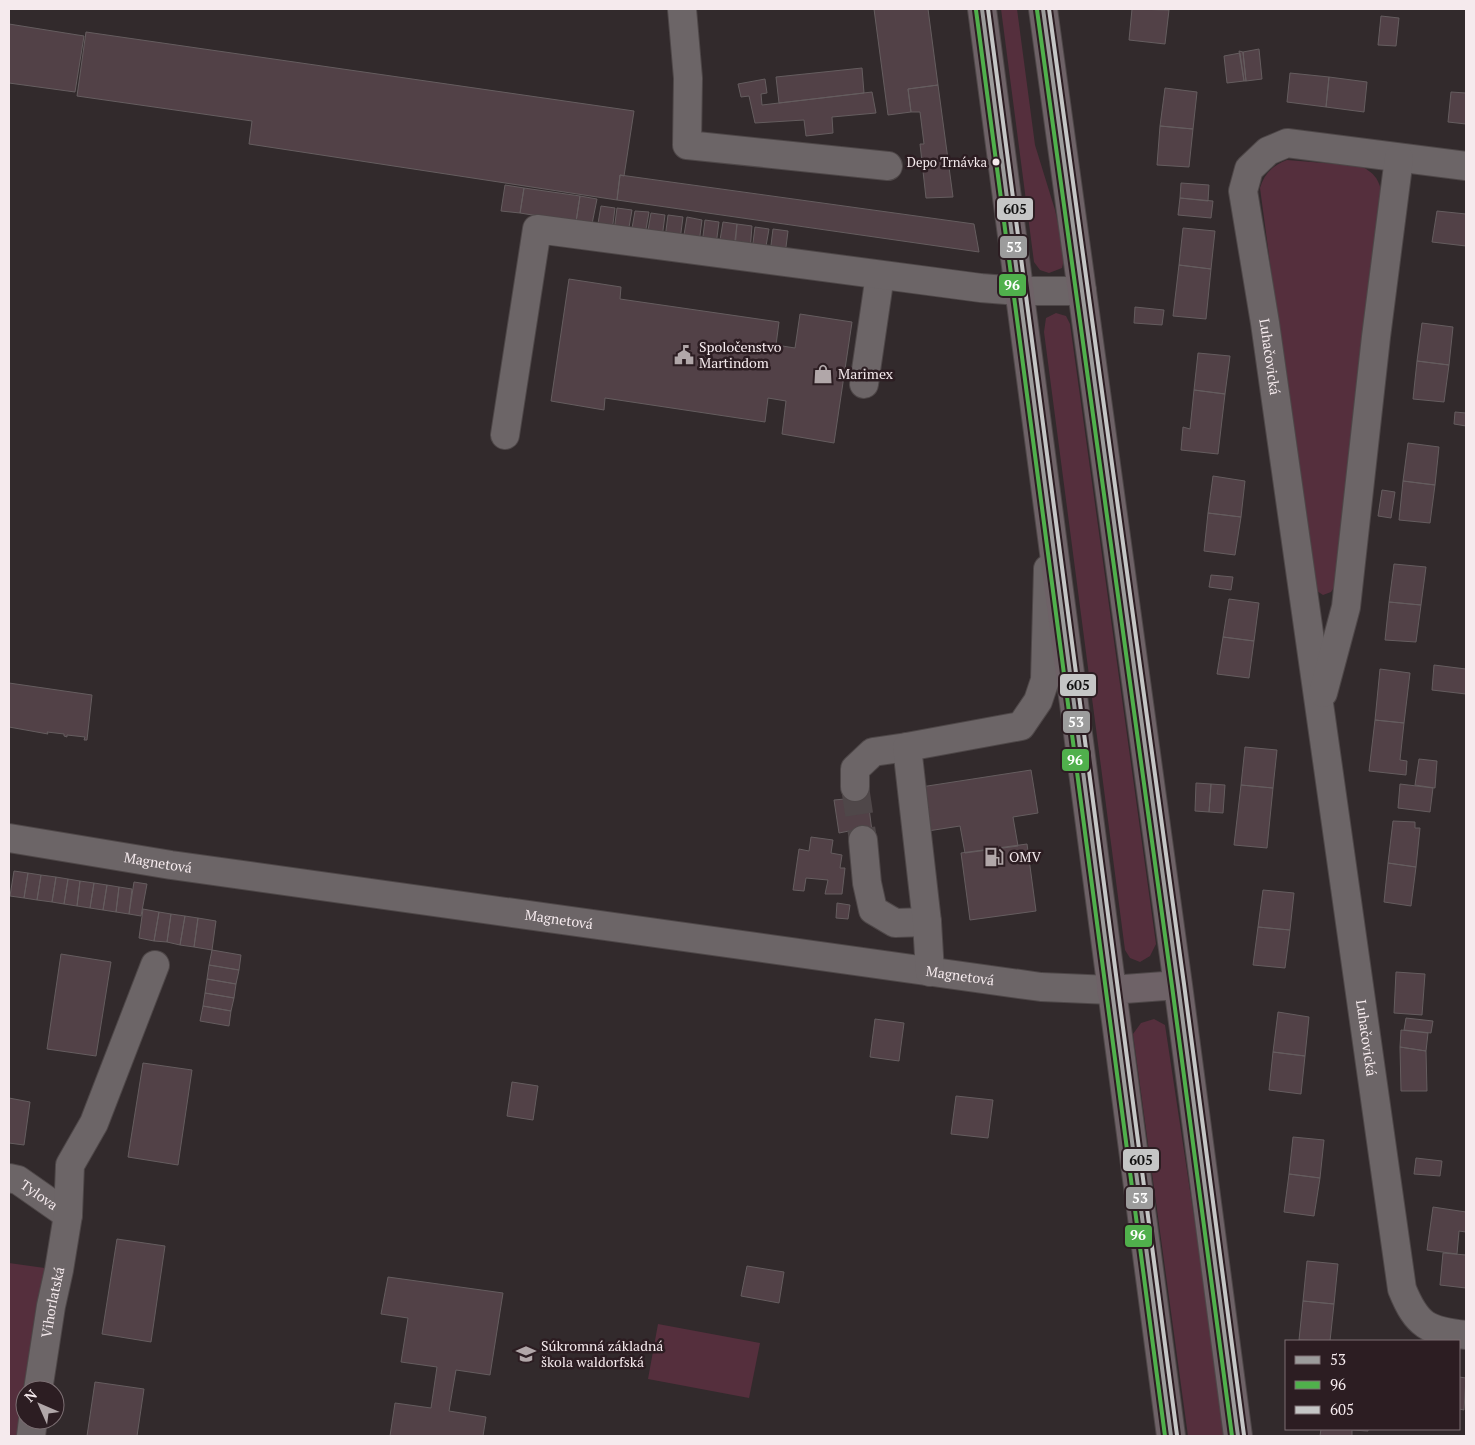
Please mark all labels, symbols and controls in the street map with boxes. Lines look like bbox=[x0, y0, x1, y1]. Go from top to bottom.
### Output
place label: Depo Trnávka bbox=[907, 153, 987, 171]
marker: Depo Trnávka bbox=[991, 157, 1001, 167]
line badge: 605 bbox=[996, 197, 1034, 221]
text: 605 bbox=[1003, 199, 1027, 218]
line badge: 53 bbox=[999, 235, 1028, 259]
text: 53 bbox=[1006, 237, 1022, 256]
line badge: 96 bbox=[998, 273, 1027, 297]
text: 96 bbox=[1004, 275, 1020, 294]
street label: Luhačovická bbox=[1255, 317, 1285, 396]
place label: Spoločenstvo Martindom bbox=[699, 337, 782, 372]
public building icon: Spoločenstvo Martindom bbox=[673, 344, 695, 366]
shop icon: Marimex bbox=[812, 363, 834, 385]
place label: Marimex bbox=[838, 364, 894, 383]
line badge: 605 bbox=[1059, 673, 1097, 697]
text: 605 bbox=[1066, 675, 1090, 694]
line badge: 53 bbox=[1062, 710, 1091, 734]
text: 53 bbox=[1068, 712, 1084, 731]
line badge: 96 bbox=[1061, 748, 1090, 772]
text: 96 bbox=[1067, 750, 1083, 769]
fuel station icon: OMV bbox=[983, 846, 1005, 868]
street label: Magnetová bbox=[123, 847, 193, 877]
place label: OMV bbox=[1009, 847, 1041, 866]
street label: Magnetová bbox=[524, 905, 594, 933]
street label: Magnetová bbox=[925, 961, 996, 989]
street label: Luhačovická bbox=[1352, 998, 1382, 1077]
line badge: 605 bbox=[1122, 1148, 1160, 1172]
text: 605 bbox=[1129, 1150, 1153, 1169]
street label: Tylova bbox=[17, 1175, 62, 1214]
line badge: 53 bbox=[1125, 1186, 1154, 1210]
text: 53 bbox=[1132, 1188, 1148, 1207]
line badge: 96 bbox=[1124, 1224, 1153, 1248]
text: 96 bbox=[1130, 1225, 1146, 1244]
street label: Vihorlatská bbox=[36, 1265, 68, 1339]
place label: Súkromná základná škola waldorfská bbox=[541, 1336, 663, 1371]
legend bbox=[1285, 1340, 1460, 1430]
school or university icon: Súkromná základná škola waldorfská bbox=[515, 1343, 537, 1365]
text: 53 bbox=[1330, 1349, 1346, 1369]
text: 96 bbox=[1330, 1374, 1346, 1394]
north arrow bbox=[15, 1380, 65, 1430]
text: N bbox=[20, 1385, 41, 1406]
text: 605 bbox=[1330, 1399, 1354, 1419]

